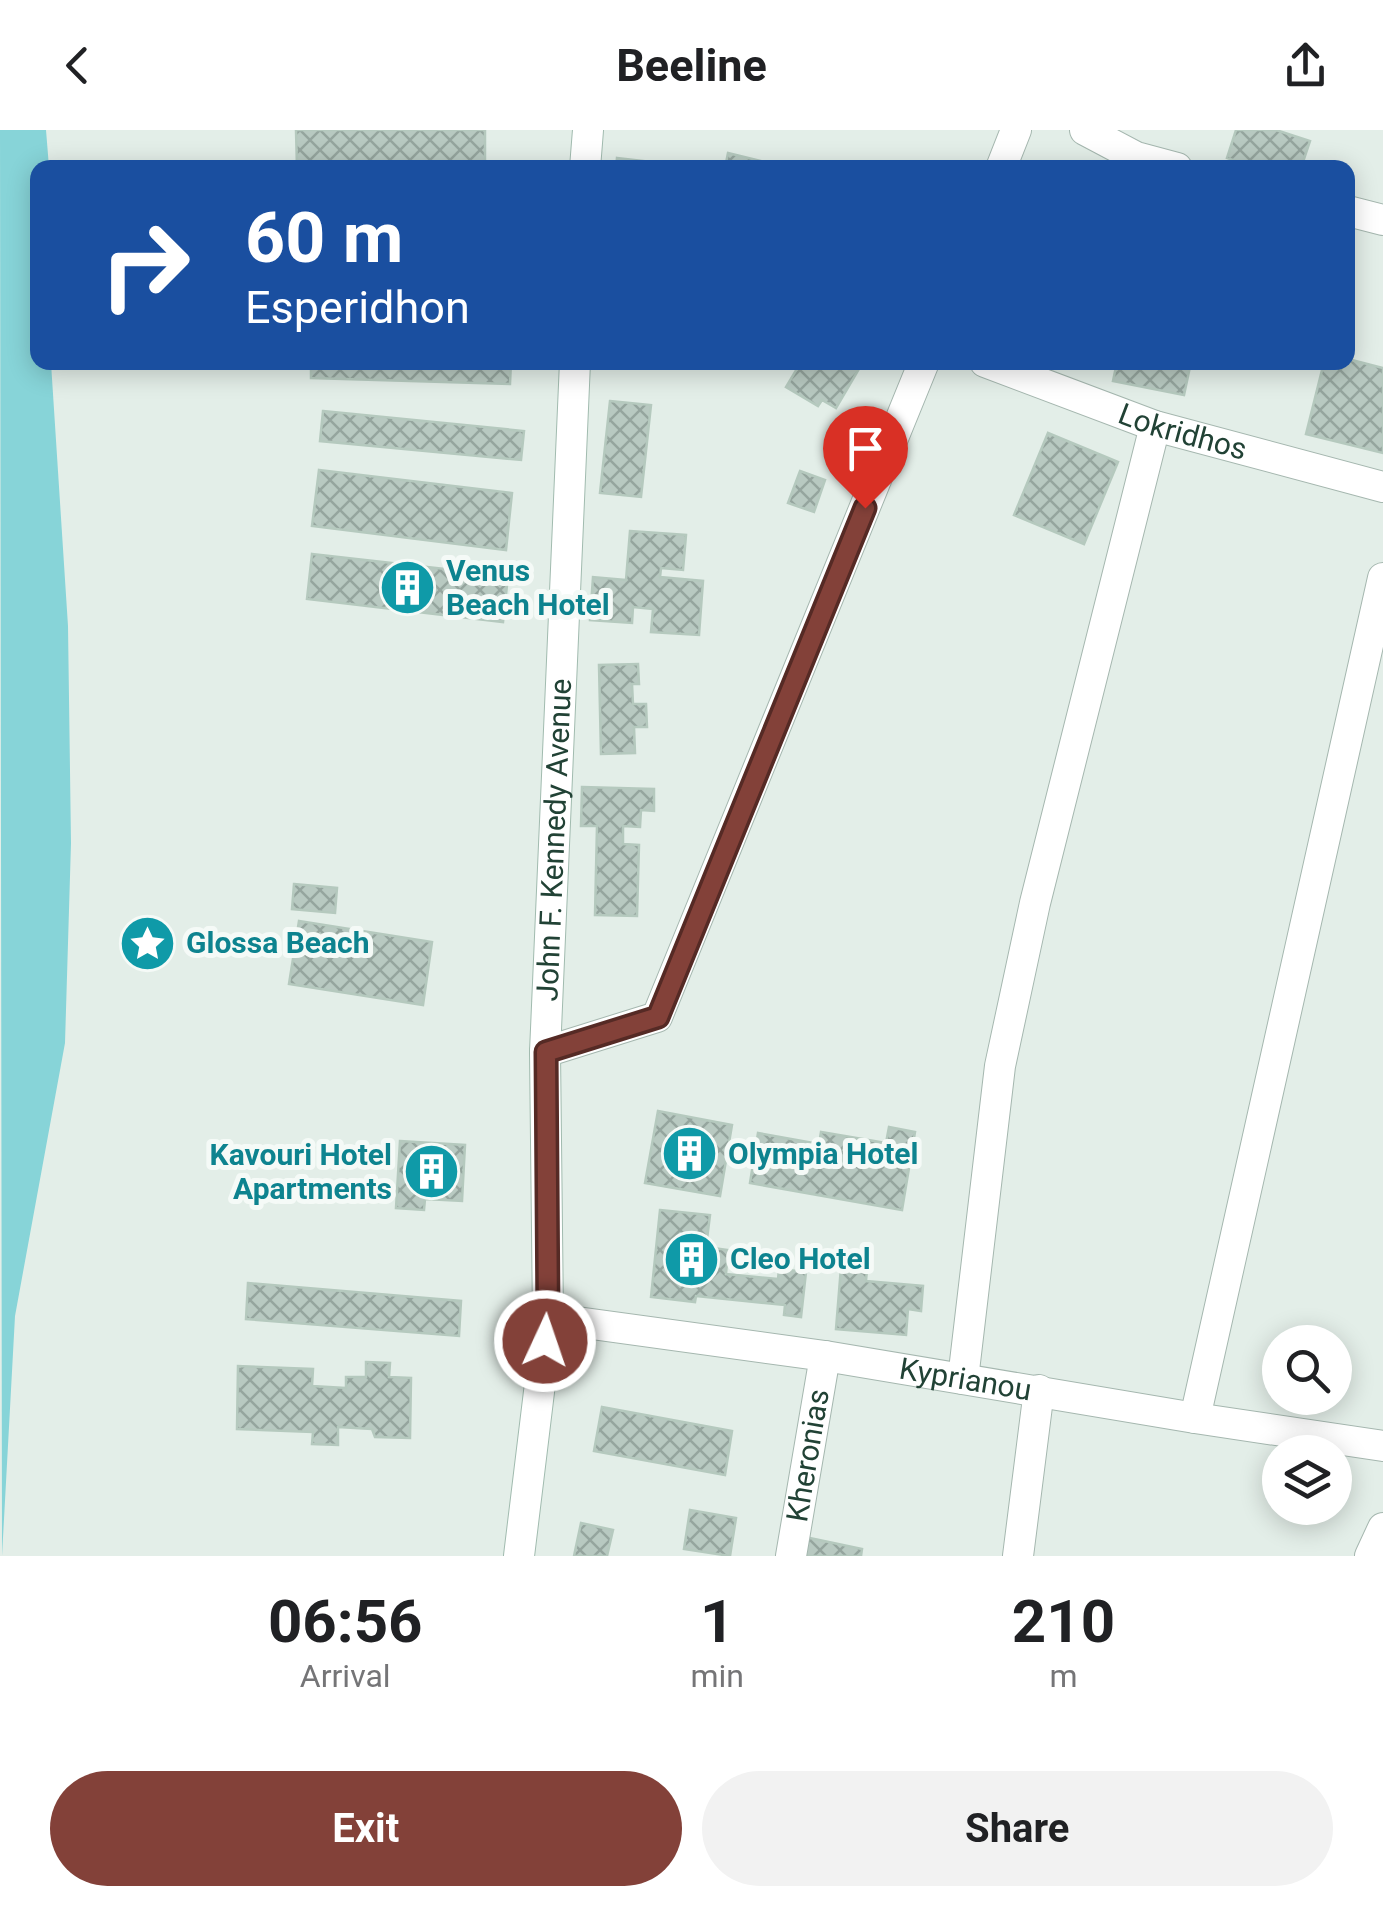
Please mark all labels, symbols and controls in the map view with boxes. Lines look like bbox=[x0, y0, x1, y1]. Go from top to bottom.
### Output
icon: back bbox=[50, 38, 105, 93]
icon: share bbox=[1278, 38, 1333, 93]
text: Beeline bbox=[616, 39, 767, 92]
text: 60 m bbox=[245, 197, 403, 279]
icon: right bbox=[80, 200, 210, 330]
text: Esperidhon bbox=[245, 281, 470, 334]
street label: Lokridhos bbox=[1114, 396, 1251, 467]
pin bbox=[823, 406, 908, 509]
icon: arrive bbox=[838, 421, 893, 476]
place label: Venus Beach Hotel bbox=[446, 553, 610, 622]
building icon: Venus Beach Hotel bbox=[377, 558, 437, 618]
street label: John F. Kennedy Avenue bbox=[529, 678, 578, 1002]
place icon: Glossa Beach bbox=[117, 913, 177, 973]
place label: Glossa Beach bbox=[186, 925, 370, 960]
building icon: Olympia Hotel bbox=[659, 1124, 719, 1184]
place label: Olympia Hotel bbox=[728, 1136, 918, 1171]
place label: Kavouri Hotel Apartments bbox=[210, 1137, 392, 1206]
building icon: Kavouri Hotel Apartments bbox=[401, 1142, 461, 1202]
building icon: Cleo Hotel bbox=[661, 1229, 721, 1289]
place label: Cleo Hotel bbox=[730, 1241, 871, 1276]
position arrow bbox=[493, 1289, 597, 1393]
map controls bbox=[1262, 1325, 1352, 1525]
button: search bbox=[1262, 1325, 1352, 1415]
street label: Kyprianou bbox=[897, 1351, 1034, 1407]
street label: Kheronias bbox=[779, 1386, 836, 1524]
button: layers bbox=[1262, 1435, 1352, 1525]
text: 06:56 bbox=[268, 1586, 423, 1657]
text: 1 bbox=[700, 1586, 734, 1657]
text: 210 bbox=[1012, 1586, 1115, 1657]
text: Arrival bbox=[300, 1657, 391, 1695]
text: min bbox=[690, 1657, 744, 1695]
text: m bbox=[1049, 1657, 1077, 1695]
button: Exit bbox=[50, 1771, 682, 1886]
button: Share bbox=[702, 1771, 1333, 1886]

